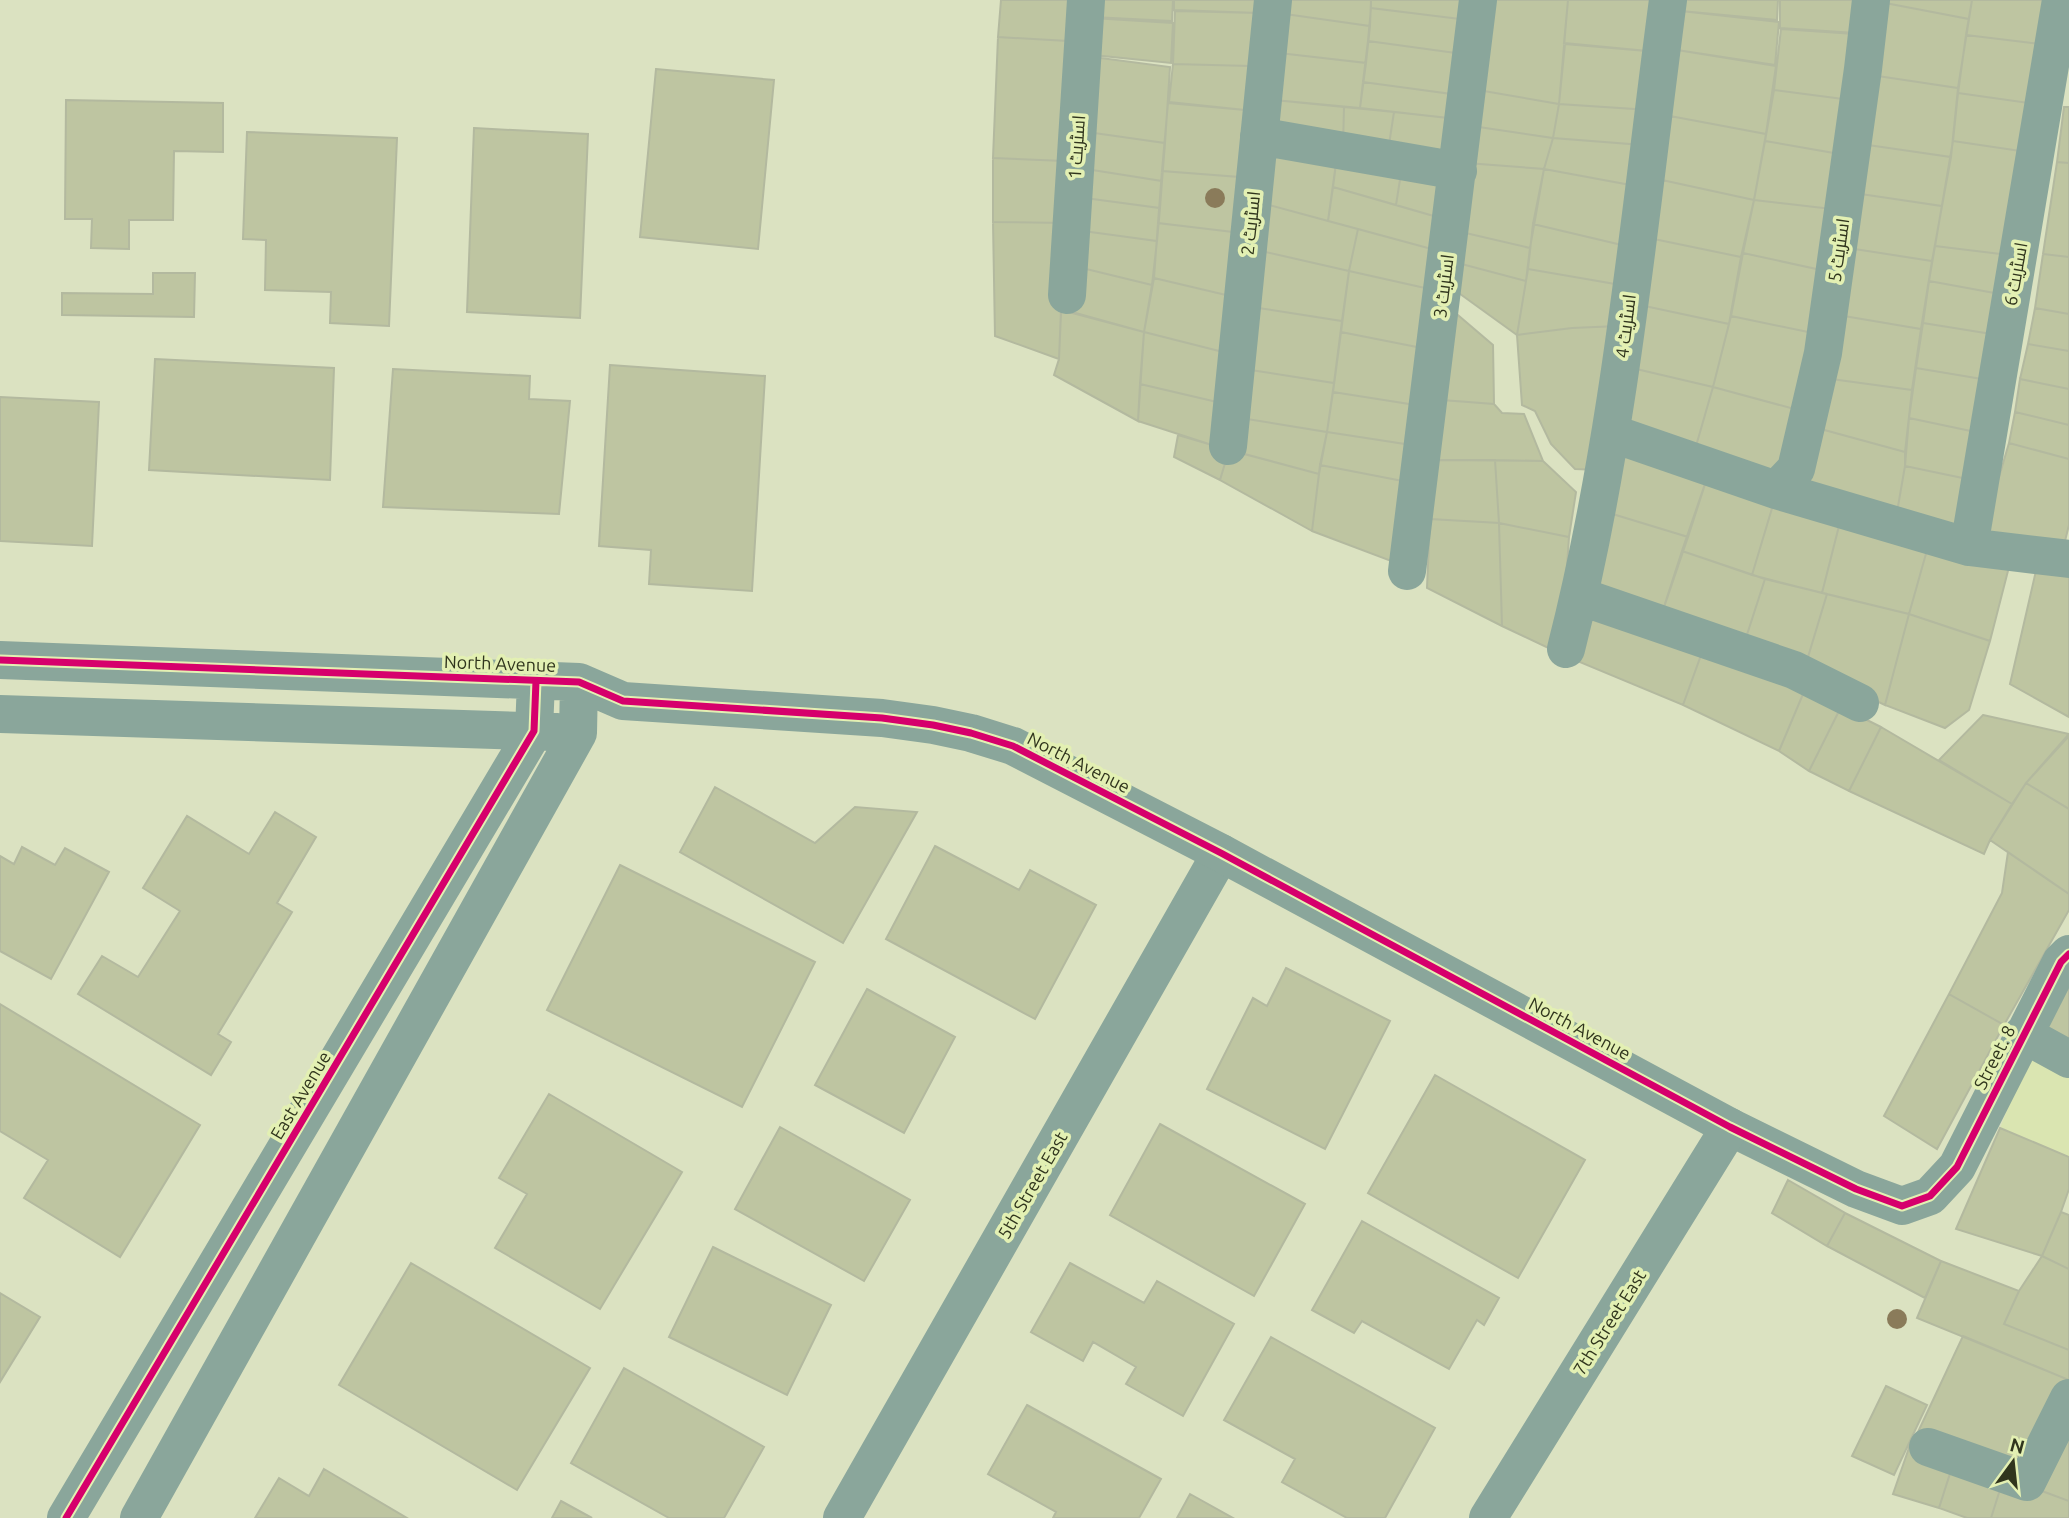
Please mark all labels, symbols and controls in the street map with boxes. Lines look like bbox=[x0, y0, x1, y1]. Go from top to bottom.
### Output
street label: اسٹریٹ 1 bbox=[1064, 114, 1090, 180]
street label: اسٹریٹ 2 bbox=[1237, 190, 1265, 256]
street label: اسٹریٹ 5 bbox=[1824, 217, 1854, 283]
street label: اسٹریٹ 6 bbox=[2000, 241, 2032, 308]
street label: اسٹریٹ 3 bbox=[1429, 253, 1459, 319]
street label: اسٹریٹ 4 bbox=[1611, 293, 1641, 359]
street label: North Avenue bbox=[444, 651, 556, 675]
street label: North Avenue bbox=[1024, 728, 1134, 796]
street label: North Avenue bbox=[1526, 993, 1634, 1063]
street label: Street. 8 bbox=[1969, 1022, 2019, 1092]
street label: East Avenue bbox=[266, 1047, 334, 1143]
street label: 5th Street East bbox=[993, 1128, 1071, 1242]
street label: 7th Street East bbox=[1569, 1266, 1649, 1378]
north arrow bbox=[1978, 1427, 2048, 1497]
text: N bbox=[2008, 1433, 2027, 1458]

